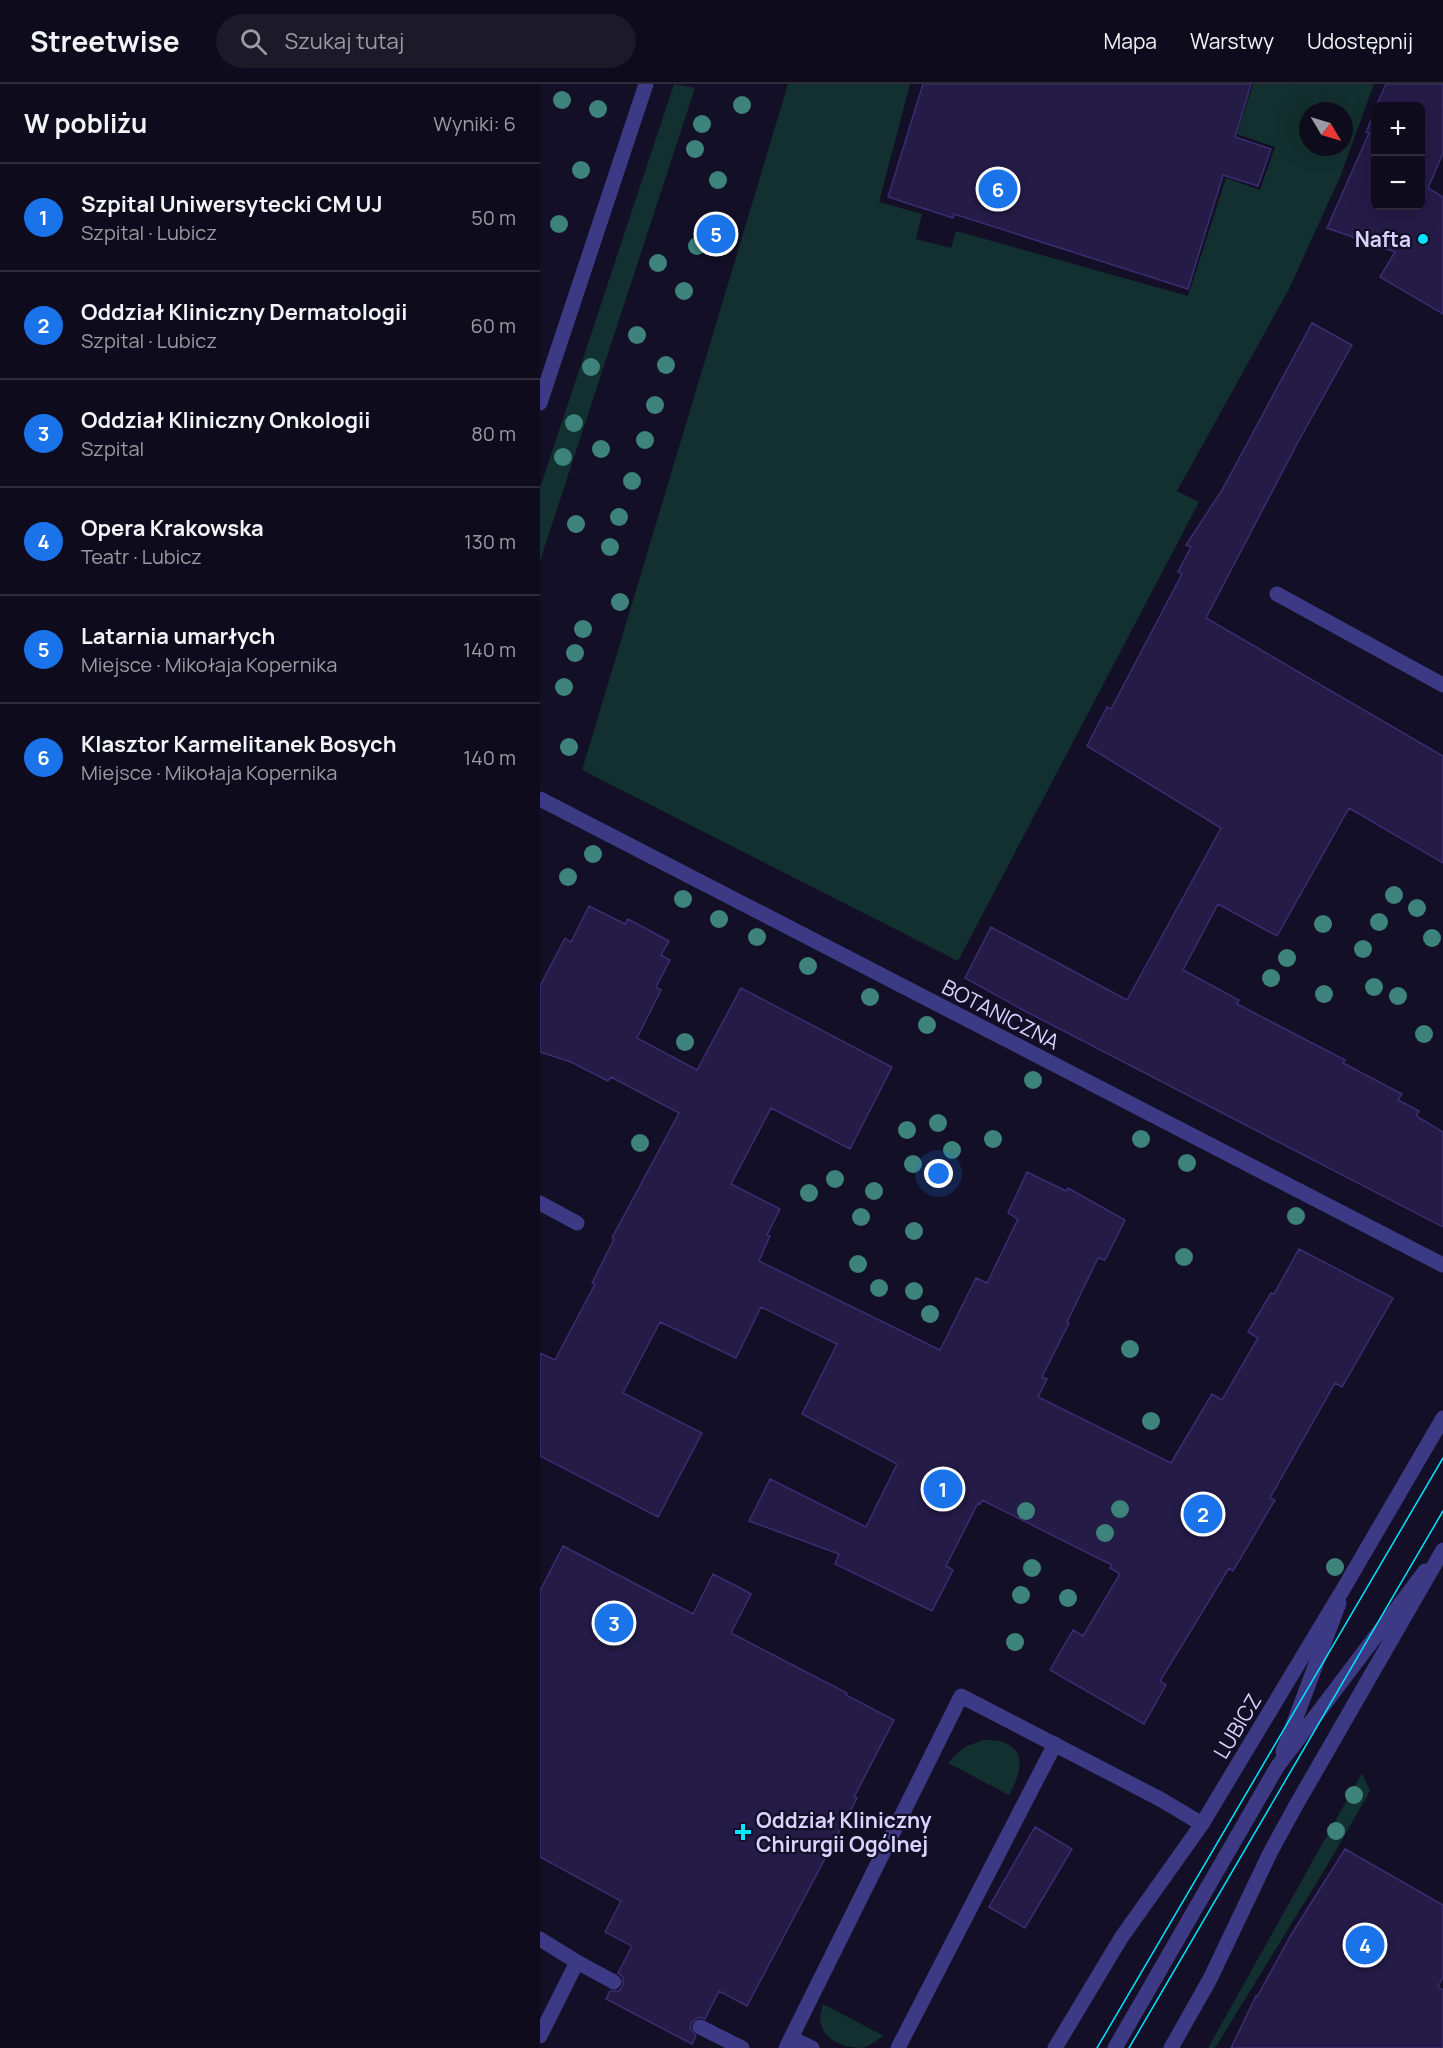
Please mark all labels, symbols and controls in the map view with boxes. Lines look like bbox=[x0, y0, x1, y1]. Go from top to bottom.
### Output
search box bbox=[216, 14, 636, 68]
text: Streetwise bbox=[30, 22, 180, 60]
icon: search bbox=[237, 25, 270, 58]
text: Szukaj tutaj bbox=[285, 26, 404, 56]
text: Mapa bbox=[1104, 27, 1157, 55]
text: Warstwy bbox=[1190, 27, 1274, 55]
text: Udostępnij bbox=[1307, 27, 1413, 55]
north arrow bbox=[1299, 102, 1353, 156]
map controls bbox=[1371, 102, 1425, 210]
button: + bbox=[1371, 102, 1425, 156]
text: W pobliżu bbox=[24, 105, 147, 141]
text: Wyniki: 6 bbox=[433, 110, 516, 137]
button: − bbox=[1371, 156, 1425, 210]
pin: 6 bbox=[978, 166, 1018, 212]
text: Szpital Uniwersytecki CM UJ bbox=[81, 189, 382, 219]
text: 1 bbox=[39, 204, 48, 231]
text: 50 m bbox=[471, 204, 516, 231]
pin: 5 bbox=[696, 212, 735, 256]
text: Szpital · Lubicz bbox=[81, 219, 217, 246]
place label: Nafta bbox=[1355, 225, 1411, 253]
marker: Nafta bbox=[1416, 232, 1430, 246]
text: Oddział Kliniczny Dermatologii bbox=[81, 297, 407, 327]
text: 2 bbox=[38, 312, 49, 339]
text: 60 m bbox=[470, 312, 516, 339]
text: Szpital · Lubicz bbox=[81, 327, 217, 354]
text: Oddział Kliniczny Onkologii bbox=[81, 405, 370, 435]
text: 3 bbox=[38, 420, 49, 447]
text: 80 m bbox=[471, 420, 516, 447]
text: Szpital bbox=[81, 435, 144, 462]
text: Opera Krakowska bbox=[81, 513, 264, 543]
text: 4 bbox=[37, 528, 50, 555]
text: 130 m bbox=[464, 528, 516, 555]
text: Teatr · Lubicz bbox=[81, 543, 202, 570]
text: Latarnia umarłych bbox=[81, 621, 275, 651]
text: 5 bbox=[38, 636, 49, 663]
text: 140 m bbox=[463, 636, 516, 663]
text: Miejsce · Mikołaja Kopernika bbox=[81, 651, 337, 678]
text: Klasztor Karmelitanek Bosych bbox=[81, 729, 397, 759]
text: 6 bbox=[37, 744, 50, 771]
text: 140 m bbox=[463, 744, 516, 771]
text: Miejsce · Mikołaja Kopernika bbox=[81, 759, 337, 786]
street label: BOTANICZNA bbox=[938, 972, 1064, 1056]
your location bbox=[924, 1159, 953, 1188]
pin: 1 bbox=[924, 1466, 962, 1512]
pin: 2 bbox=[1184, 1492, 1222, 1536]
pin: 3 bbox=[594, 1600, 634, 1646]
street label: LUBICZ bbox=[1207, 1688, 1267, 1764]
place label: Oddział Kliniczny Chirurgii Ogólnej bbox=[756, 1806, 932, 1858]
marker: Oddział Kliniczny Chirurgii Ogólnej bbox=[734, 1823, 752, 1841]
pin: 4 bbox=[1346, 1922, 1384, 1968]

